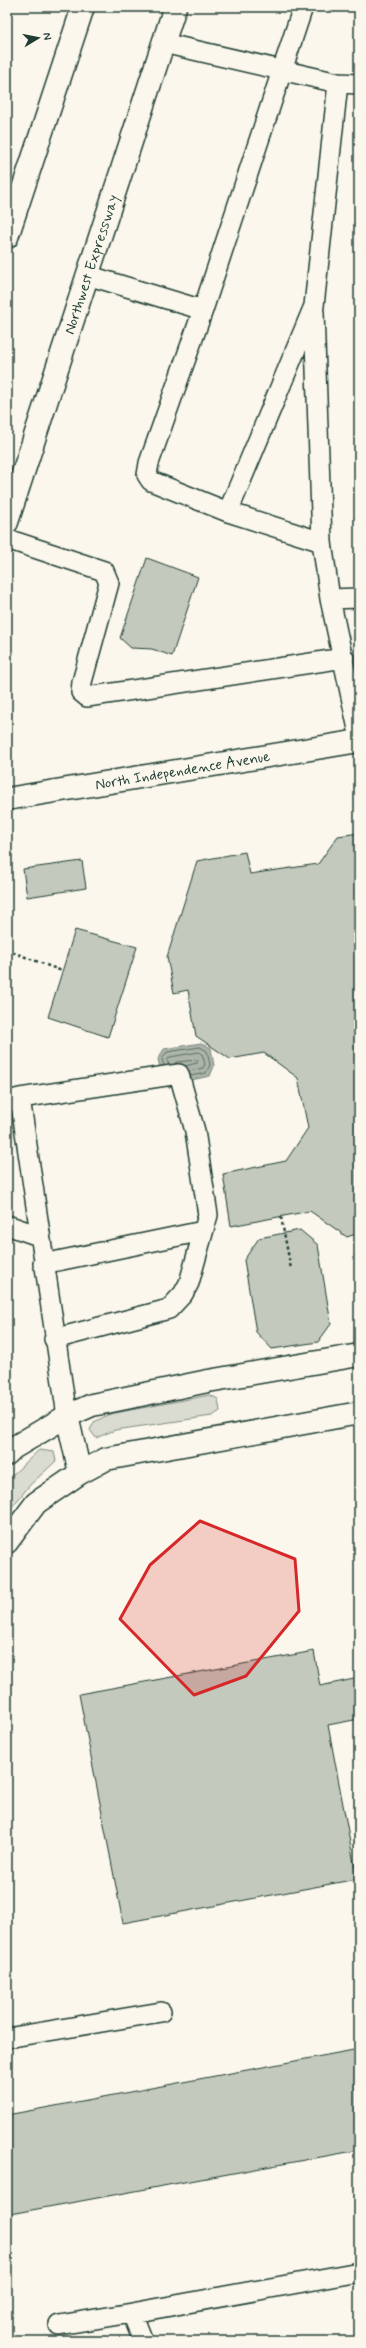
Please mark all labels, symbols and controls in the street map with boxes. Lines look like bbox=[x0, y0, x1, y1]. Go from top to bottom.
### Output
north arrow bbox=[18, 18, 58, 58]
text: N bbox=[39, 32, 54, 41]
street label: Northwest Expressway bbox=[60, 192, 124, 337]
street label: North Independence Avenue bbox=[94, 747, 272, 795]

